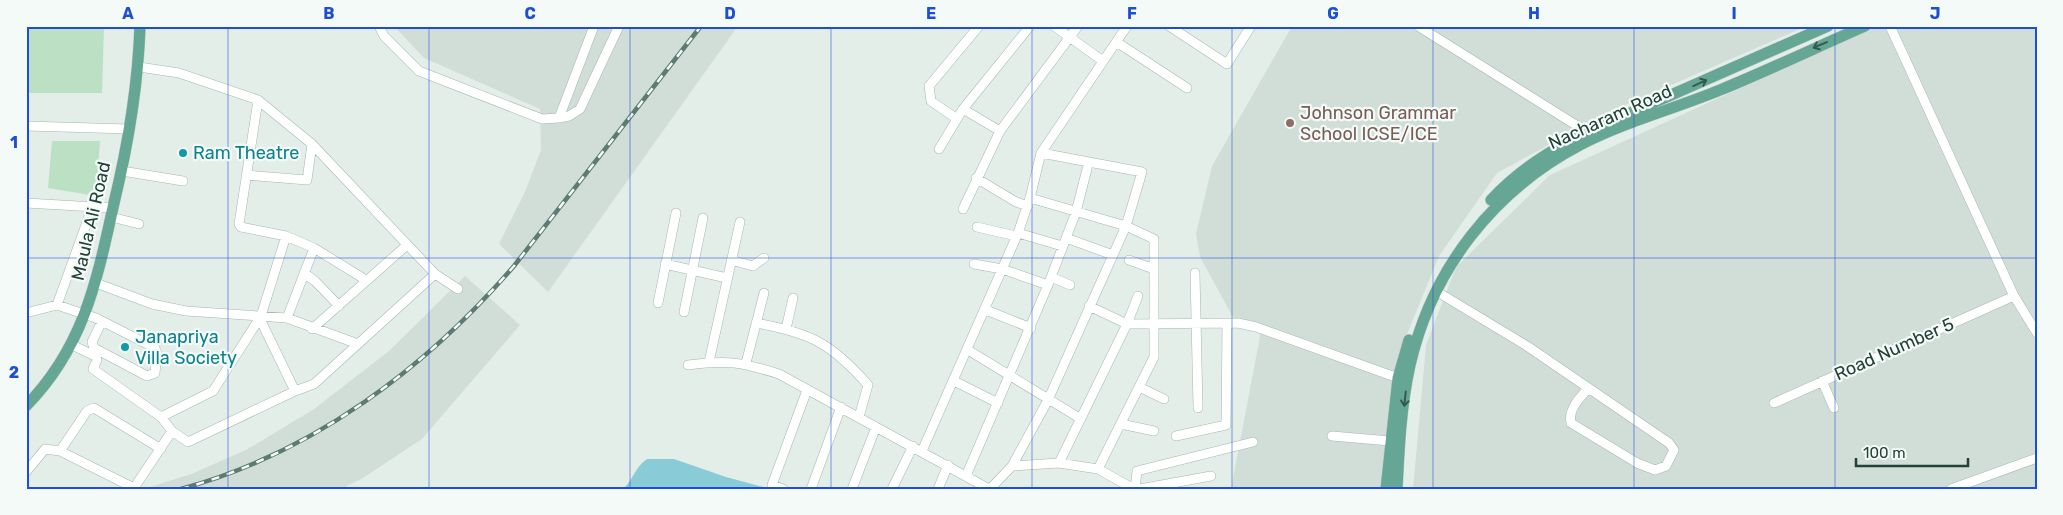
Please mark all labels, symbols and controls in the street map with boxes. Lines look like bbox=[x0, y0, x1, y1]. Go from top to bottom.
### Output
text: A bbox=[122, 4, 134, 23]
text: B bbox=[323, 4, 335, 23]
text: C bbox=[524, 4, 536, 23]
text: D bbox=[724, 4, 736, 23]
text: E bbox=[926, 4, 936, 23]
text: F bbox=[1127, 4, 1137, 23]
text: G bbox=[1327, 4, 1339, 23]
text: H bbox=[1528, 4, 1540, 23]
text: I bbox=[1731, 4, 1737, 23]
text: J bbox=[1930, 4, 1940, 23]
one-way arrow bbox=[1813, 41, 1828, 51]
one-way arrow bbox=[1692, 78, 1707, 87]
street label: Nacharam Road bbox=[1545, 80, 1675, 154]
place label: Johnson Grammar School ICSE/ICE bbox=[1300, 102, 1456, 145]
marker: Johnson Grammar School ICSE/ICE bbox=[1284, 117, 1296, 129]
text: 1 bbox=[10, 133, 18, 152]
place label: Ram Theatre bbox=[193, 142, 299, 164]
marker: Ram Theatre bbox=[177, 147, 189, 159]
street label: Maula Ali Road bbox=[67, 159, 115, 283]
street label: Road Number 5 bbox=[1831, 313, 1957, 385]
place label: Janapriya Villa Society bbox=[135, 326, 237, 369]
marker: Janapriya Villa Society bbox=[119, 341, 131, 353]
text: 2 bbox=[9, 363, 19, 382]
one-way arrow bbox=[1400, 391, 1410, 407]
scale bar bbox=[1856, 435, 1968, 467]
text: 100 m bbox=[1863, 444, 1905, 462]

